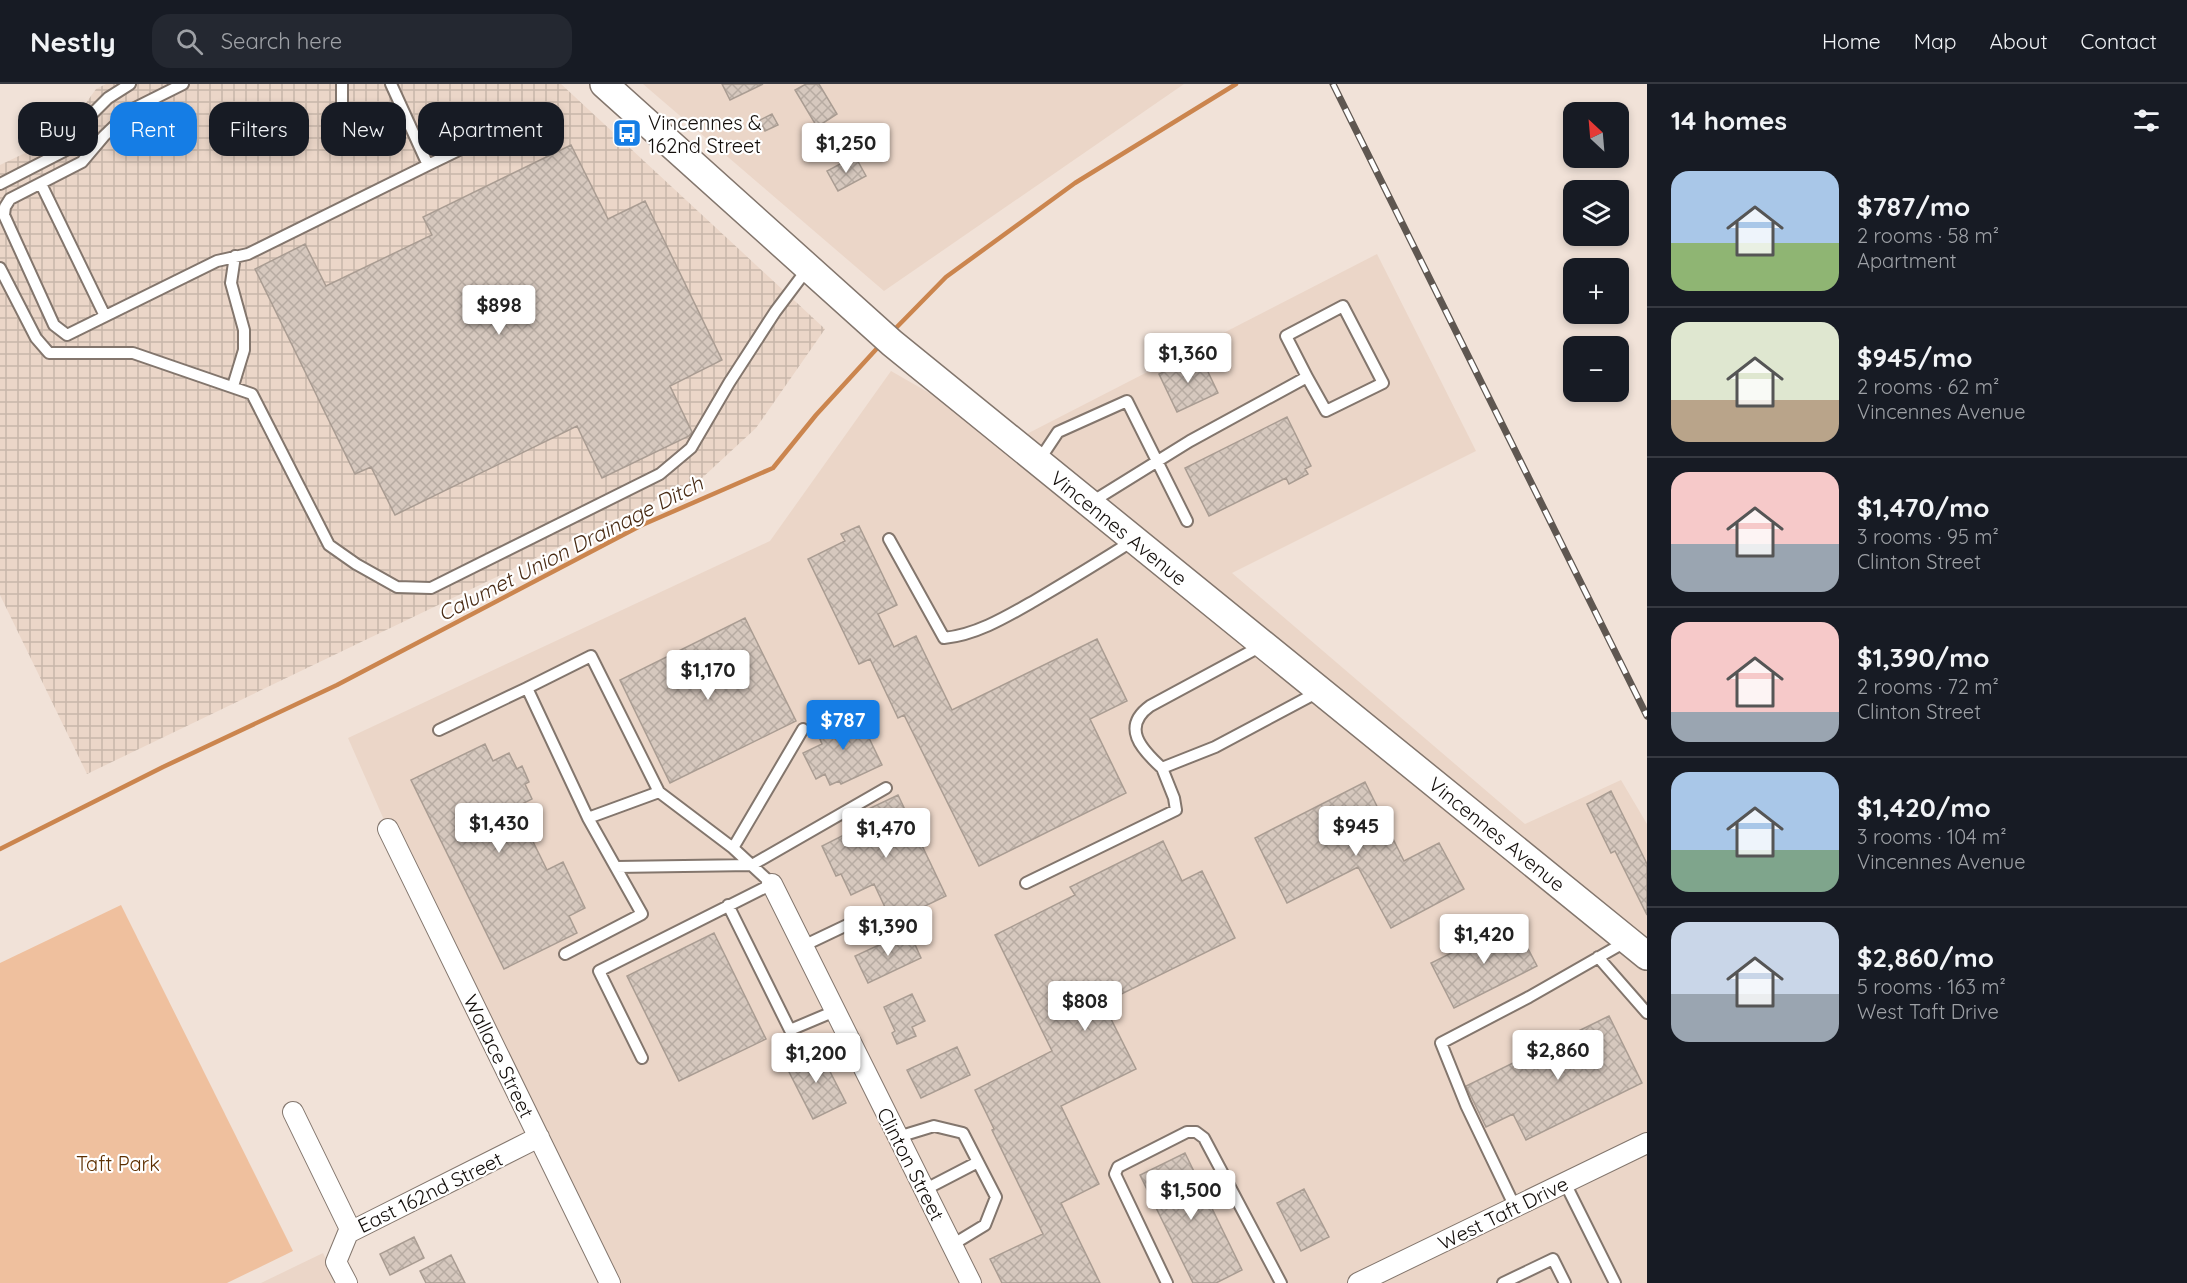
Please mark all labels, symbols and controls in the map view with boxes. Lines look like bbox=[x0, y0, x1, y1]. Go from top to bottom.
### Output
search box bbox=[152, 14, 572, 68]
text: Nestly bbox=[30, 24, 116, 59]
icon: search bbox=[173, 25, 206, 58]
text: Search here bbox=[221, 27, 342, 55]
text: Home bbox=[1822, 28, 1881, 54]
text: Map bbox=[1914, 28, 1957, 54]
text: About bbox=[1990, 28, 2048, 54]
text: Contact bbox=[2081, 28, 2157, 54]
chip: Buy bbox=[18, 102, 98, 156]
chip: Rent bbox=[110, 102, 197, 156]
chip: Filters bbox=[209, 102, 309, 156]
chip: New bbox=[321, 102, 406, 156]
chip: Apartment bbox=[418, 102, 564, 156]
north arrow bbox=[1563, 102, 1629, 168]
map controls bbox=[1563, 102, 1629, 402]
text: 14 homes bbox=[1671, 104, 1787, 137]
icon: filters bbox=[2130, 104, 2163, 137]
place label: Vincennes & 162nd Street bbox=[648, 110, 762, 158]
bus stop icon: Vincennes & 162nd Street bbox=[611, 117, 643, 149]
pin: $1,250 bbox=[797, 123, 895, 174]
text: $1,250 bbox=[816, 130, 876, 155]
button: layers bbox=[1563, 180, 1629, 246]
text: $787/mo bbox=[1857, 190, 1970, 223]
icon: home bbox=[1719, 195, 1791, 267]
text: 2 rooms · 58 m² bbox=[1857, 223, 1999, 248]
text: Apartment bbox=[1857, 248, 1957, 273]
button: + bbox=[1563, 258, 1629, 324]
pin: $898 bbox=[463, 285, 535, 336]
text: $898 bbox=[476, 292, 522, 317]
pin: $1,360 bbox=[1139, 333, 1237, 384]
button: − bbox=[1563, 336, 1629, 402]
text: $1,360 bbox=[1158, 340, 1218, 365]
text: $945/mo bbox=[1857, 341, 1973, 374]
icon: home bbox=[1719, 346, 1791, 418]
text: 2 rooms · 62 m² bbox=[1857, 374, 1999, 399]
text: Vincennes Avenue bbox=[1857, 399, 2025, 424]
street label: Vincennes Avenue bbox=[1046, 465, 1192, 591]
water label: Calumet Union Drainage Ditch bbox=[433, 469, 708, 626]
text: $1,470/mo bbox=[1857, 491, 1990, 524]
icon: home bbox=[1719, 496, 1791, 568]
text: 3 rooms · 95 m² bbox=[1857, 524, 1999, 549]
text: Clinton Street bbox=[1857, 549, 1981, 574]
text: $1,390/mo bbox=[1857, 641, 1989, 674]
icon: home bbox=[1719, 646, 1791, 718]
pin: $1,170 bbox=[659, 650, 757, 701]
text: $1,170 bbox=[681, 657, 735, 682]
text: 2 rooms · 72 m² bbox=[1857, 674, 1999, 699]
text: Clinton Street bbox=[1857, 699, 1981, 724]
pin: $787 bbox=[807, 700, 879, 751]
text: $787 bbox=[821, 707, 865, 732]
street label: Vincennes Avenue bbox=[1424, 771, 1570, 897]
text: $1,420/mo bbox=[1857, 791, 1991, 824]
icon: home bbox=[1719, 796, 1791, 868]
pin: $1,430 bbox=[450, 803, 548, 854]
pin: $945 bbox=[1320, 806, 1392, 857]
pin: $1,470 bbox=[837, 808, 935, 859]
text: $1,430 bbox=[469, 810, 529, 835]
text: $945 bbox=[1333, 813, 1379, 838]
text: $1,470 bbox=[856, 815, 916, 840]
text: 3 rooms · 104 m² bbox=[1857, 824, 2007, 849]
text: Vincennes Avenue bbox=[1857, 849, 2025, 874]
pin: $1,390 bbox=[839, 906, 937, 957]
text: $1,390 bbox=[858, 913, 918, 938]
pin: $1,420 bbox=[1435, 914, 1533, 965]
text: $1,420 bbox=[1454, 921, 1514, 946]
text: $2,860/mo bbox=[1857, 941, 1994, 974]
icon: home bbox=[1719, 946, 1791, 1018]
text: 5 rooms · 163 m² bbox=[1857, 974, 2006, 999]
pin: $808 bbox=[1049, 981, 1121, 1032]
text: $808 bbox=[1062, 988, 1108, 1013]
street label: Wallace Street bbox=[458, 990, 540, 1122]
text: West Taft Drive bbox=[1857, 999, 1999, 1024]
pin: $2,860 bbox=[1509, 1030, 1607, 1081]
pin: $1,200 bbox=[767, 1033, 865, 1084]
text: $2,860 bbox=[1526, 1037, 1590, 1062]
text: $1,200 bbox=[785, 1040, 847, 1065]
street label: Clinton Street bbox=[872, 1103, 950, 1225]
street label: East 162nd Street bbox=[353, 1146, 507, 1238]
park label: Taft Park bbox=[76, 1151, 160, 1176]
pin: $1,500 bbox=[1142, 1170, 1240, 1221]
street label: West Taft Drive bbox=[1434, 1171, 1572, 1255]
text: $1,500 bbox=[1160, 1177, 1222, 1202]

